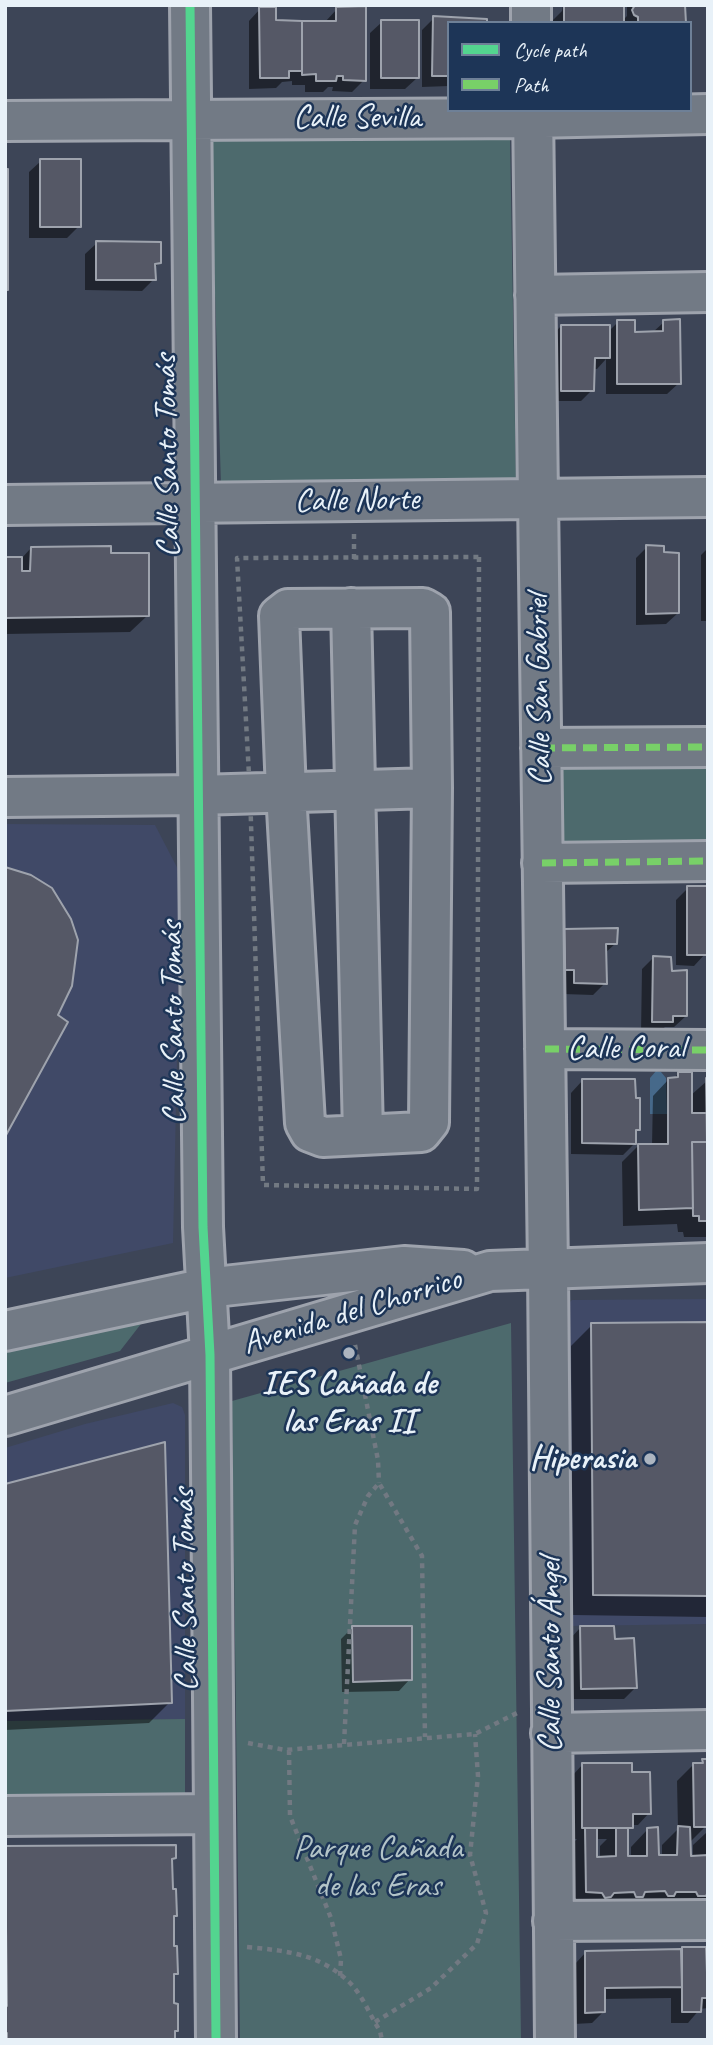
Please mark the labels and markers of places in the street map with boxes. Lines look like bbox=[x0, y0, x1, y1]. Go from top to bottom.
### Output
marker: IES Cañada de las Eras II bbox=[341, 1345, 357, 1361]
place label: IES Cañada de las Eras II bbox=[262, 1364, 436, 1442]
place label: Hiperasia bbox=[530, 1439, 636, 1479]
marker: Hiperasia bbox=[642, 1451, 658, 1467]

